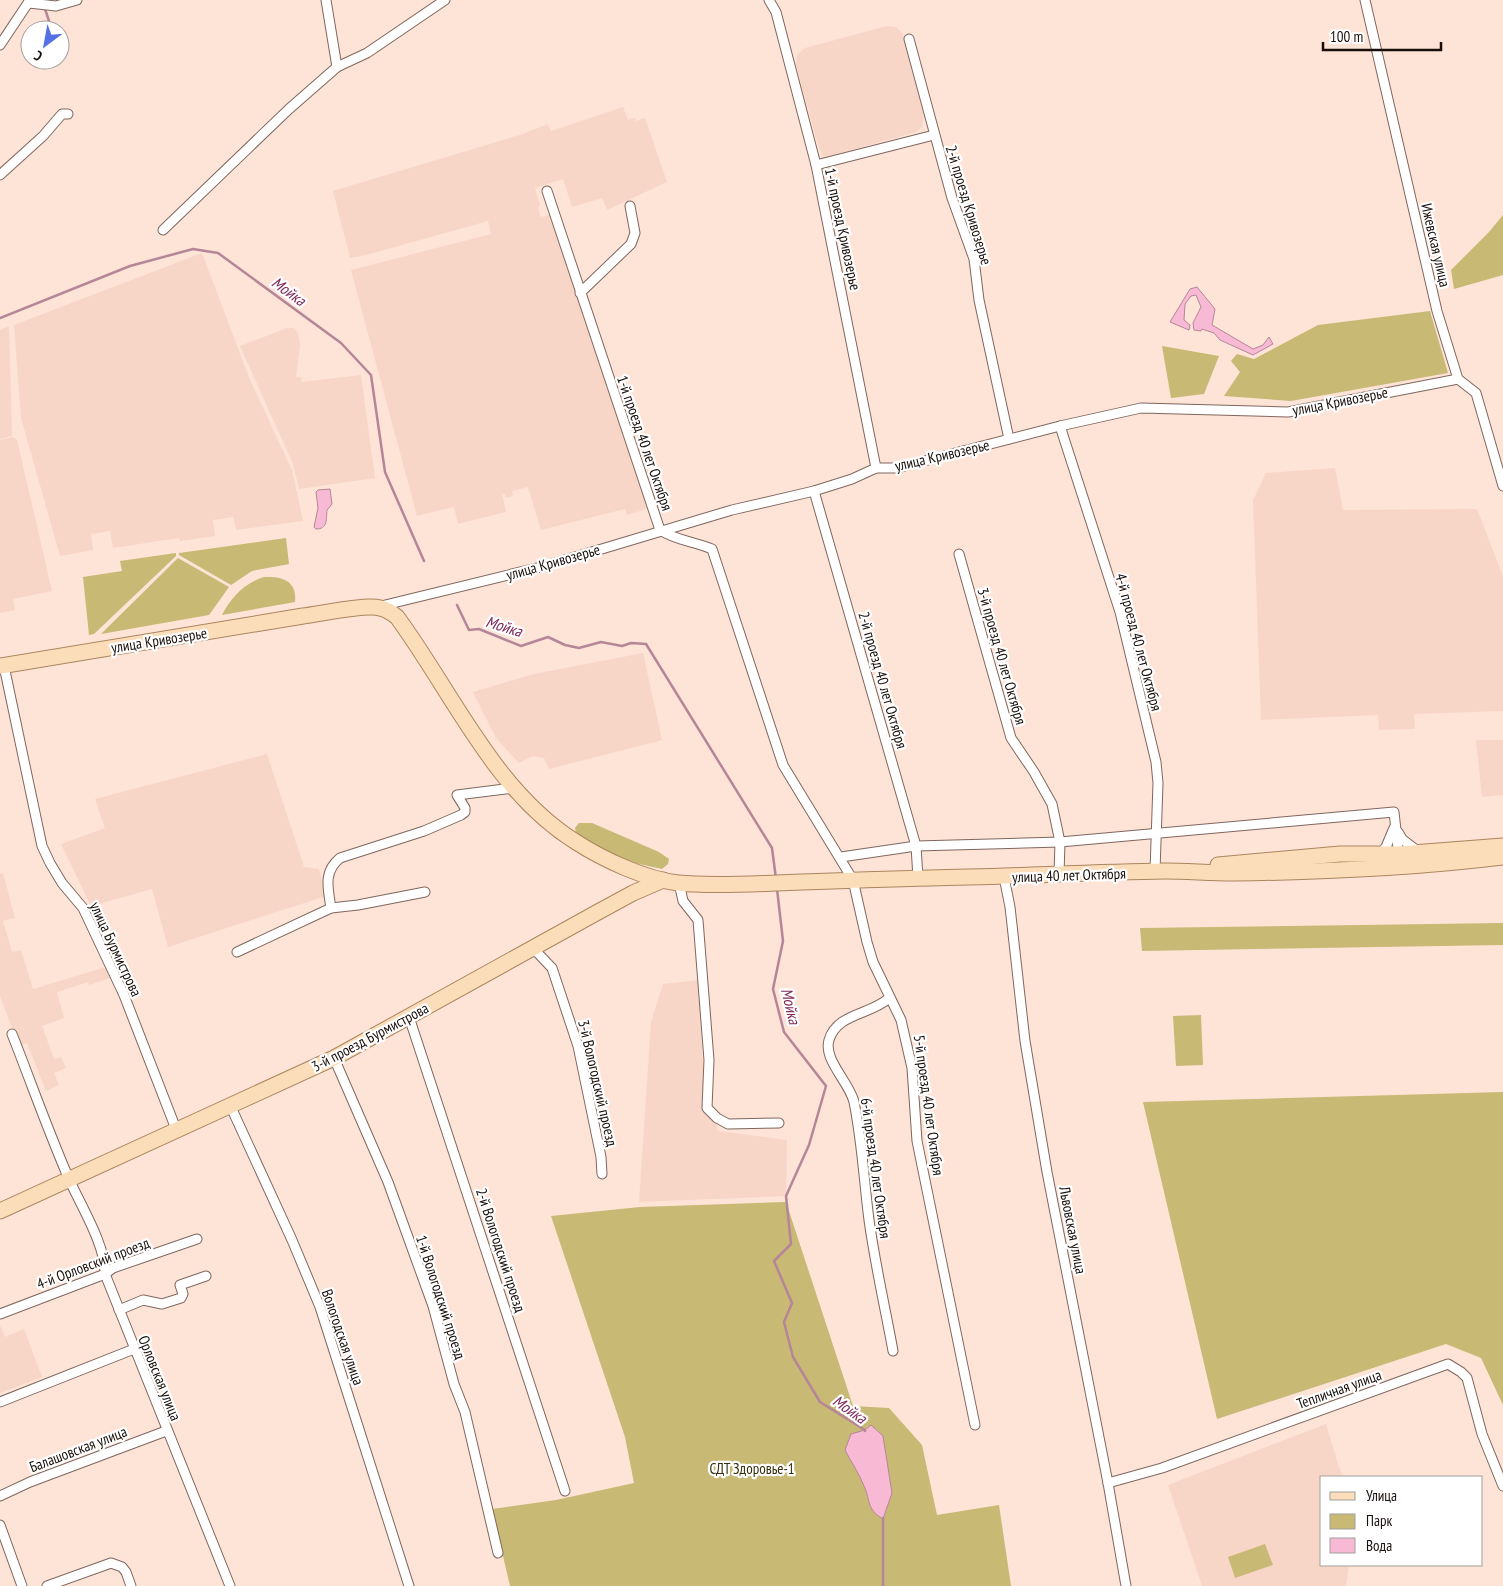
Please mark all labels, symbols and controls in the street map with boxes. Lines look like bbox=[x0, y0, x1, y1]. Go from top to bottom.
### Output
north arrow bbox=[20, 20, 70, 70]
scale bar bbox=[1323, 20, 1440, 52]
text: 100 m bbox=[1330, 27, 1363, 46]
text: С bbox=[30, 46, 46, 65]
street label: 2-й проезд Кривозерье bbox=[942, 143, 996, 267]
street label: 1-й проезд Кривозерье bbox=[821, 166, 865, 292]
street label: Ижевская улица bbox=[1417, 201, 1455, 289]
water label: Мойка bbox=[268, 272, 311, 311]
street label: 1-й проезд 40 лет Октября bbox=[613, 373, 677, 513]
street label: улица Кривозерье bbox=[1291, 382, 1389, 420]
street label: улица Кривозерье bbox=[893, 435, 991, 475]
street label: улица Кривозерье bbox=[504, 540, 602, 584]
street label: 4-й проезд 40 лет Октября bbox=[1111, 571, 1167, 713]
street label: 3-й проезд 40 лет Октября bbox=[973, 585, 1031, 727]
street label: 2-й проезд 40 лет Октября bbox=[854, 609, 912, 751]
water label: Мойка bbox=[484, 611, 526, 641]
street label: улица Кривозерье bbox=[110, 623, 208, 657]
street label: улица 40 лет Октября bbox=[1012, 864, 1126, 886]
street label: улица Бурмистрова bbox=[86, 899, 146, 999]
water label: Мойка bbox=[777, 986, 806, 1028]
street label: 3-й проезд Бурмистрова bbox=[308, 998, 432, 1076]
street label: 3-й Вологодский проезд bbox=[574, 1018, 622, 1149]
street label: 5-й проезд 40 лет Октября bbox=[910, 1034, 948, 1177]
street label: 6-й проезд 40 лет Октября bbox=[857, 1097, 895, 1240]
street label: Львовская улица bbox=[1055, 1184, 1091, 1275]
street label: 2-й Вологодский проезд bbox=[472, 1186, 530, 1315]
street label: 4-й Орловский проезд bbox=[34, 1233, 152, 1293]
street label: 1-й Вологодский проезд bbox=[412, 1233, 470, 1362]
street label: Вологодская улица bbox=[318, 1286, 368, 1388]
street label: Орловская улица bbox=[134, 1333, 186, 1423]
street label: Тепличная улица bbox=[1294, 1365, 1384, 1413]
water label: Мойка bbox=[829, 1390, 872, 1429]
street label: Балашовская улица bbox=[26, 1422, 130, 1476]
park label: СДТ Здоровье-1 bbox=[709, 1459, 795, 1478]
legend bbox=[1320, 1476, 1483, 1566]
text: Улица bbox=[1366, 1486, 1397, 1505]
text: Парк bbox=[1366, 1511, 1392, 1530]
text: Вода bbox=[1366, 1536, 1392, 1555]

